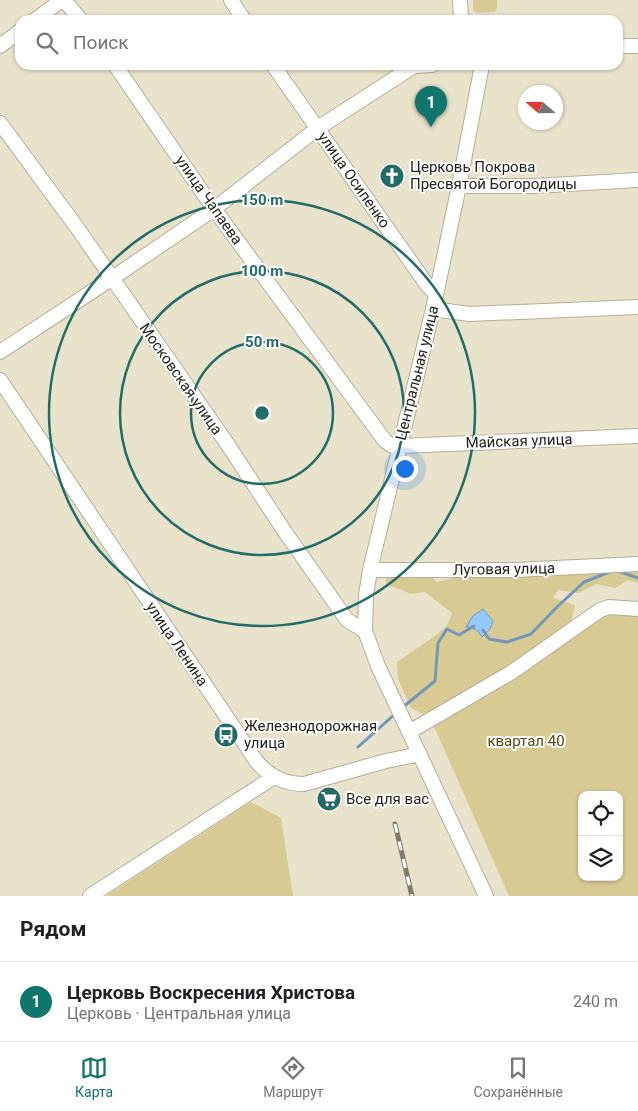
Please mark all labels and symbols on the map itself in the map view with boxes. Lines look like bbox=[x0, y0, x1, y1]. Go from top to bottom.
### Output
north arrow bbox=[518, 85, 563, 130]
pin: 1 bbox=[415, 86, 447, 127]
street label: улица Осипенко bbox=[314, 128, 394, 232]
street label: улица Чапаева bbox=[172, 152, 246, 248]
place label: Церковь Покрова Пресвятой Богородицы bbox=[410, 158, 577, 193]
church icon: Церковь Покрова Пресвятой Богородицы bbox=[379, 163, 405, 189]
text: 150 m bbox=[241, 191, 283, 209]
text: 100 m bbox=[241, 262, 283, 280]
street label: Центральная улица bbox=[392, 304, 442, 442]
street label: Московская улица bbox=[136, 320, 226, 438]
text: 50 m bbox=[245, 333, 279, 351]
centre of rings bbox=[253, 404, 271, 422]
street label: Майская улица bbox=[465, 430, 573, 452]
your location bbox=[392, 456, 418, 482]
street label: Луговая улица bbox=[453, 559, 555, 579]
street label: улица Ленина bbox=[142, 599, 212, 689]
place label: Железнодорожная улица bbox=[244, 717, 377, 752]
bus stop icon: Железнодорожная улица bbox=[213, 722, 239, 748]
park label: квартал 40 bbox=[487, 732, 565, 750]
supermarket icon: Все для вас bbox=[316, 786, 342, 812]
place label: Все для вас bbox=[346, 790, 429, 808]

